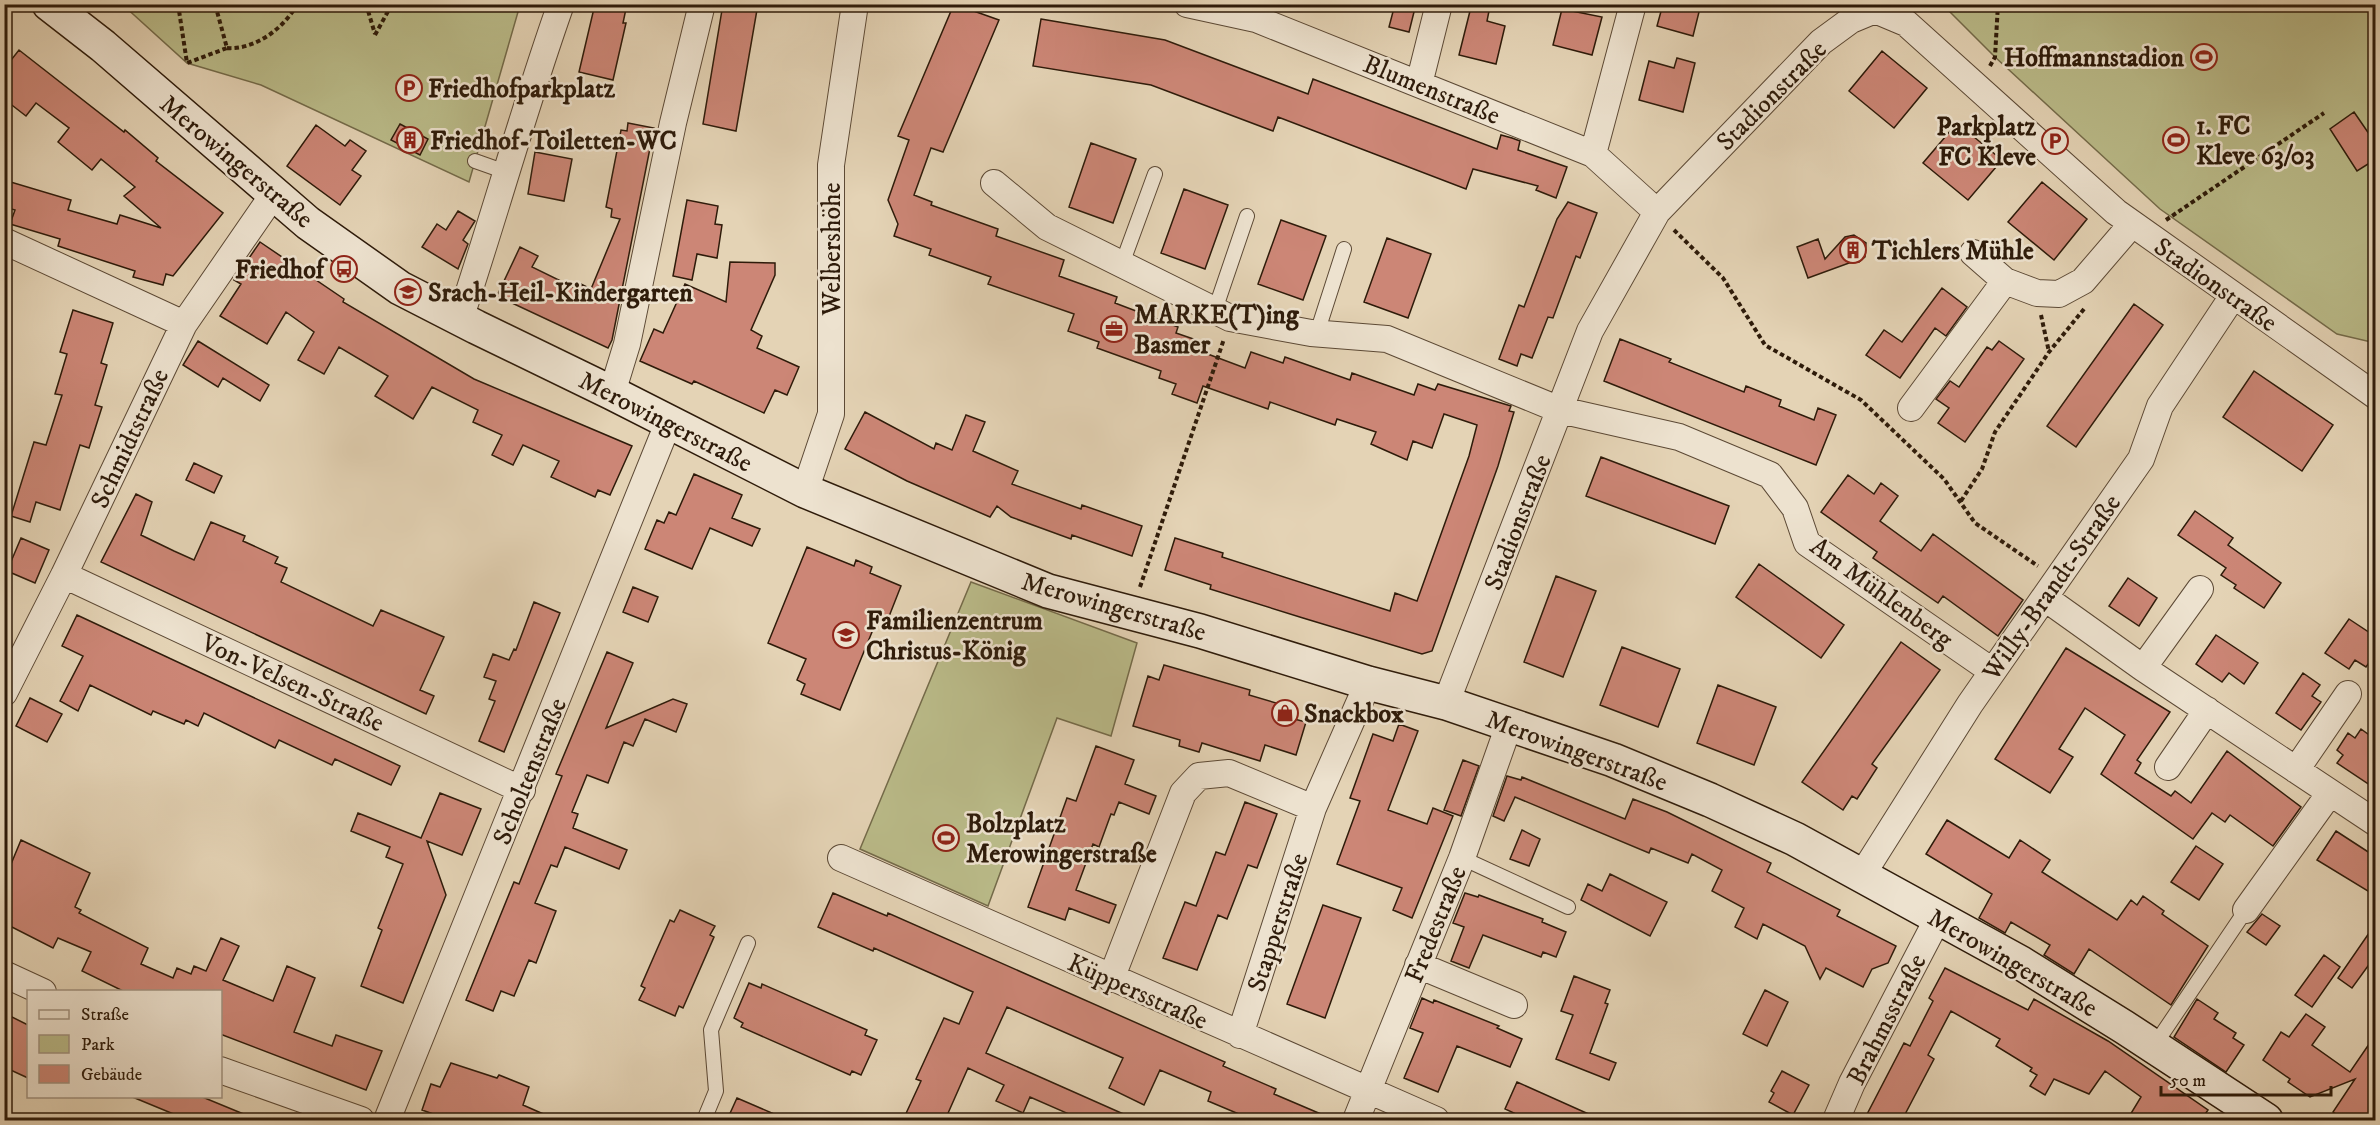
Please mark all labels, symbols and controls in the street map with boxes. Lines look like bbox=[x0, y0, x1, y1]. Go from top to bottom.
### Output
street label: Stadionstraße bbox=[1710, 34, 1834, 158]
place label: Hoffmannstadion bbox=[2004, 42, 2184, 75]
sports icon: Hoffmannstadion bbox=[2189, 42, 2219, 72]
street label: Blumenstraße bbox=[1358, 48, 1505, 133]
parking icon: Friedhofparkplatz bbox=[394, 73, 424, 103]
place label: Friedhofparkplatz bbox=[428, 73, 616, 106]
street label: Merowingerstraße bbox=[152, 88, 320, 236]
place label: 1. FC Kleve 63/03 bbox=[2196, 110, 2314, 173]
place label: Parkplatz FC Kleve bbox=[1936, 111, 2037, 174]
building icon: Friedhof-Toiletten-WC bbox=[395, 125, 425, 155]
place label: Friedhof-Toiletten-WC bbox=[430, 125, 677, 158]
sports icon: 1. FC Kleve 63/03 bbox=[2161, 125, 2191, 155]
parking icon: Parkplatz FC Kleve bbox=[2040, 126, 2070, 156]
street label: Welbershöhe bbox=[816, 183, 849, 316]
street label: Stadionstraße bbox=[2147, 231, 2283, 340]
building icon: Tichlers Mühle bbox=[1838, 235, 1868, 265]
place label: Tichlers Mühle bbox=[1871, 235, 2034, 268]
place label: Friedhof bbox=[235, 254, 329, 287]
bus stop icon: Friedhof bbox=[329, 254, 359, 284]
school or university icon: Srach-Heil-Kindergarten bbox=[393, 277, 423, 307]
place label: Srach-Heil-Kindergarten bbox=[428, 277, 693, 310]
place label: MARKE(T)ing Basmer bbox=[1134, 299, 1300, 362]
office icon: MARKE(T)ing Basmer bbox=[1099, 314, 1129, 344]
street label: Schmidtstraße bbox=[84, 364, 177, 514]
street label: Merowingerstraße bbox=[573, 364, 758, 480]
street label: Stadionstraße bbox=[1477, 450, 1559, 595]
street label: Willy-Brandt-Straße bbox=[1975, 488, 2129, 688]
street label: Am Mühlenberg bbox=[1803, 530, 1959, 656]
street label: Merowingerstraße bbox=[1017, 565, 1210, 650]
place label: Familienzentrum Christus-König bbox=[866, 605, 1043, 668]
school or university icon: Familienzentrum Christus-König bbox=[831, 620, 861, 650]
street label: Von-Velsen-Straße bbox=[195, 626, 389, 740]
street label: Scholtenstraße bbox=[486, 693, 575, 850]
shop icon: Snackbox bbox=[1270, 698, 1300, 728]
place label: Snackbox bbox=[1304, 698, 1404, 731]
street label: Merowingerstraße bbox=[1481, 703, 1672, 800]
place label: Bolzplatz Merowingerstraße bbox=[966, 808, 1157, 871]
sports icon: Bolzplatz Merowingerstraße bbox=[931, 823, 961, 853]
street label: Stapperstraße bbox=[1241, 849, 1316, 996]
street label: Fredestraße bbox=[1398, 861, 1475, 988]
street label: Merowingerstraße bbox=[1921, 901, 2103, 1025]
street label: Küppersstraße bbox=[1062, 947, 1213, 1038]
street label: Brahmsstraße bbox=[1840, 948, 1935, 1091]
legend bbox=[27, 990, 222, 1098]
text: Straße bbox=[81, 1004, 129, 1026]
text: Park bbox=[81, 1034, 115, 1056]
scale bar bbox=[2161, 1059, 2330, 1097]
text: Gebäude bbox=[81, 1064, 142, 1086]
text: 50 m bbox=[2170, 1070, 2206, 1092]

